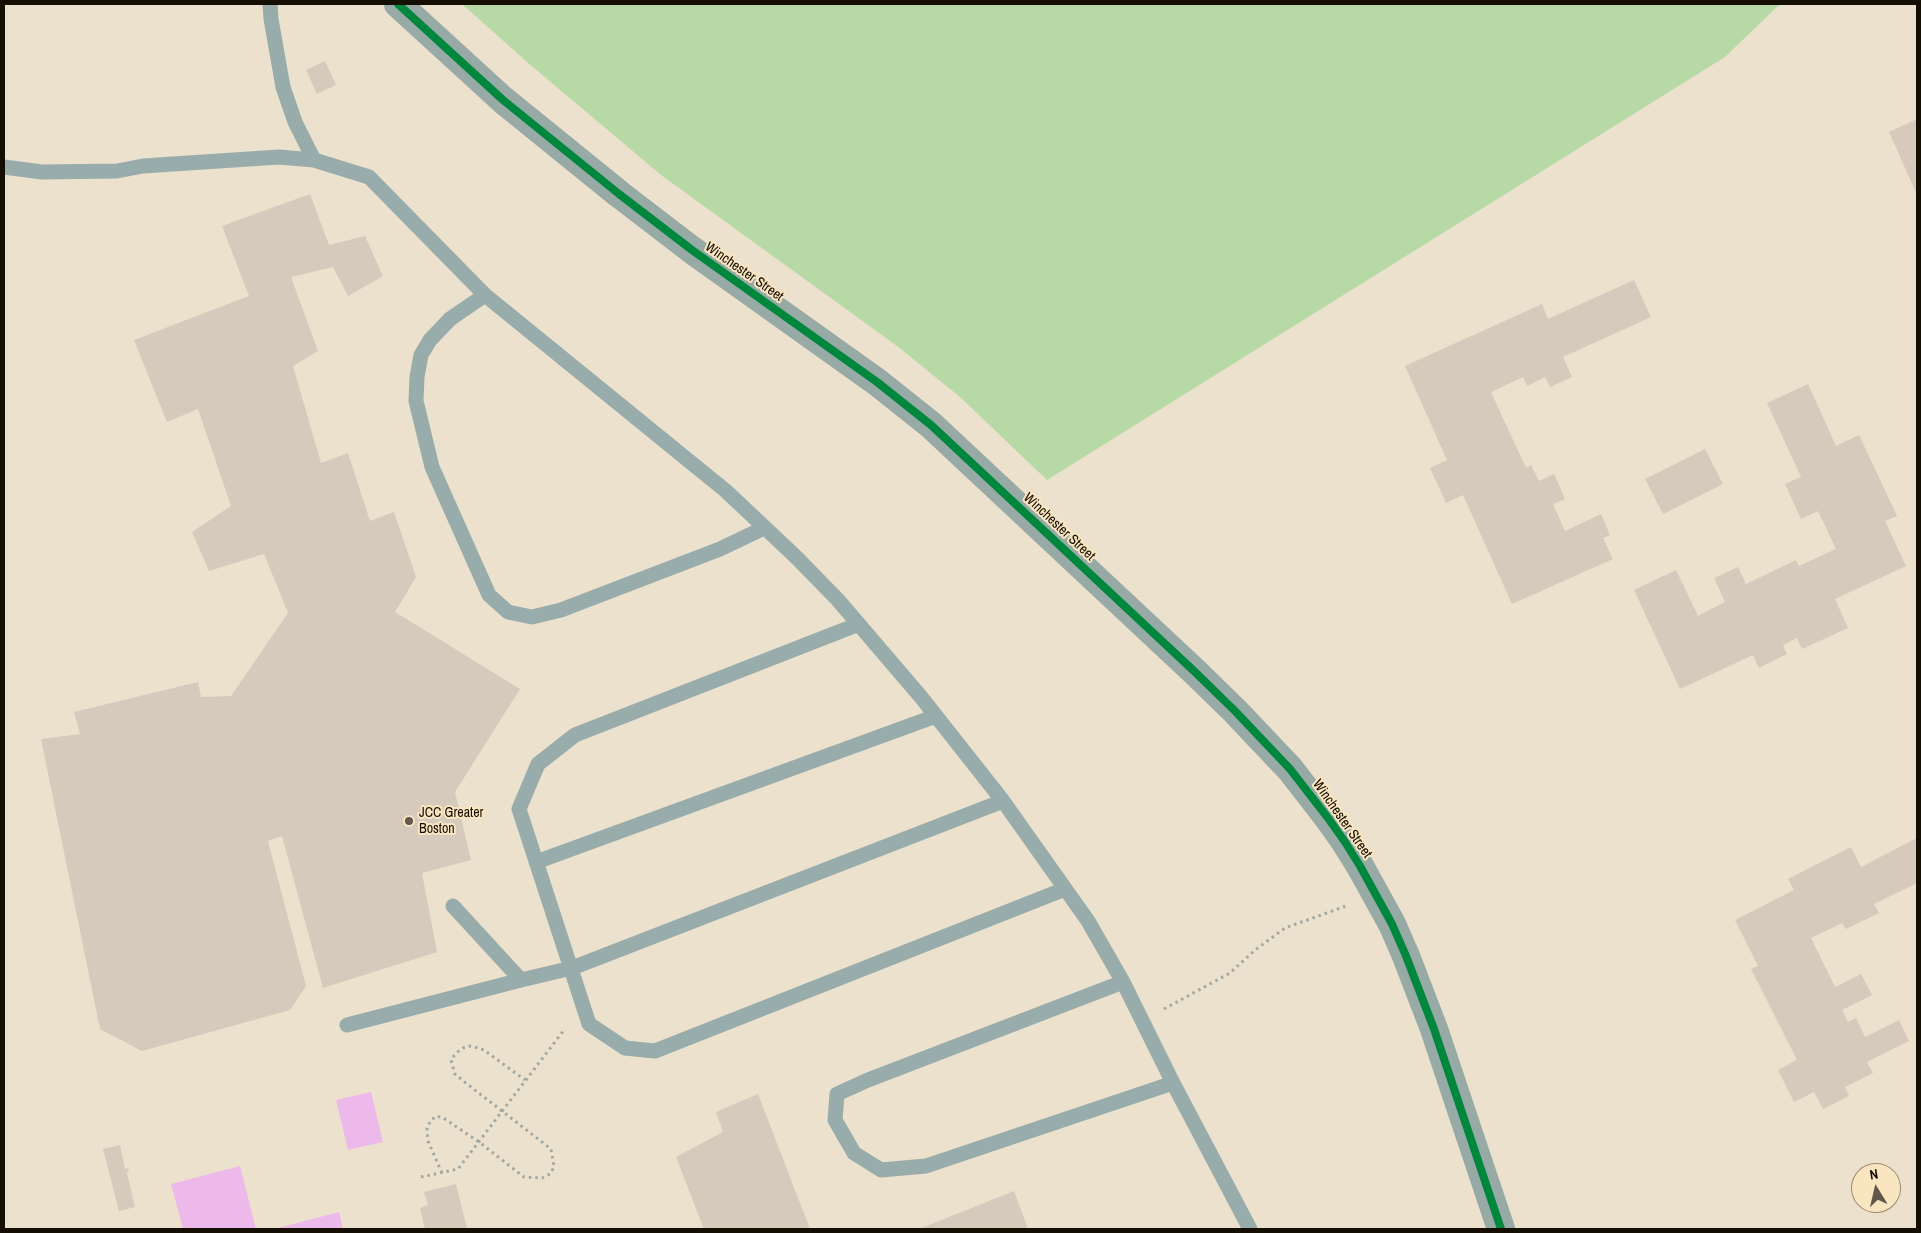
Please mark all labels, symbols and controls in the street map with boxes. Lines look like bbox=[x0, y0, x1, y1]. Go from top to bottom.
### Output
street label: Winchester Street bbox=[702, 239, 786, 305]
street label: Winchester Street bbox=[1020, 490, 1098, 564]
street label: Winchester Street bbox=[1309, 777, 1375, 861]
place label: JCC Greater Boston bbox=[419, 805, 483, 838]
marker: JCC Greater Boston bbox=[403, 815, 415, 827]
north arrow bbox=[1851, 1163, 1901, 1213]
text: N bbox=[1868, 1165, 1879, 1184]

